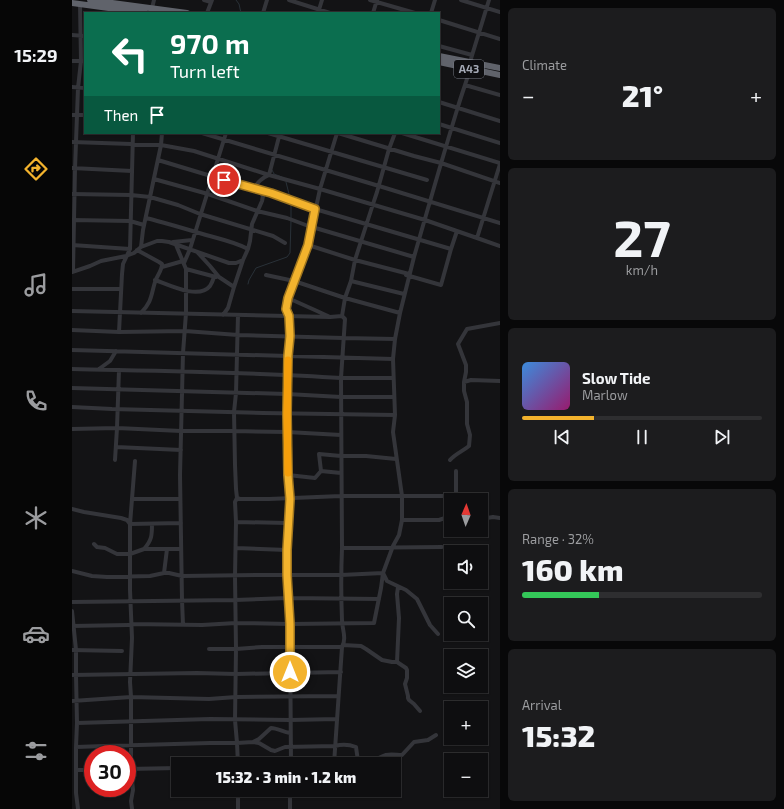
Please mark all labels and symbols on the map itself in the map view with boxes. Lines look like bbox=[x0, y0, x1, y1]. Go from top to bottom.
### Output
road number: A43 bbox=[454, 60, 484, 78]
pin bbox=[207, 163, 241, 197]
north arrow bbox=[444, 493, 488, 537]
position arrow bbox=[269, 651, 311, 693]
speed limit sign: 30 bbox=[84, 745, 136, 797]

